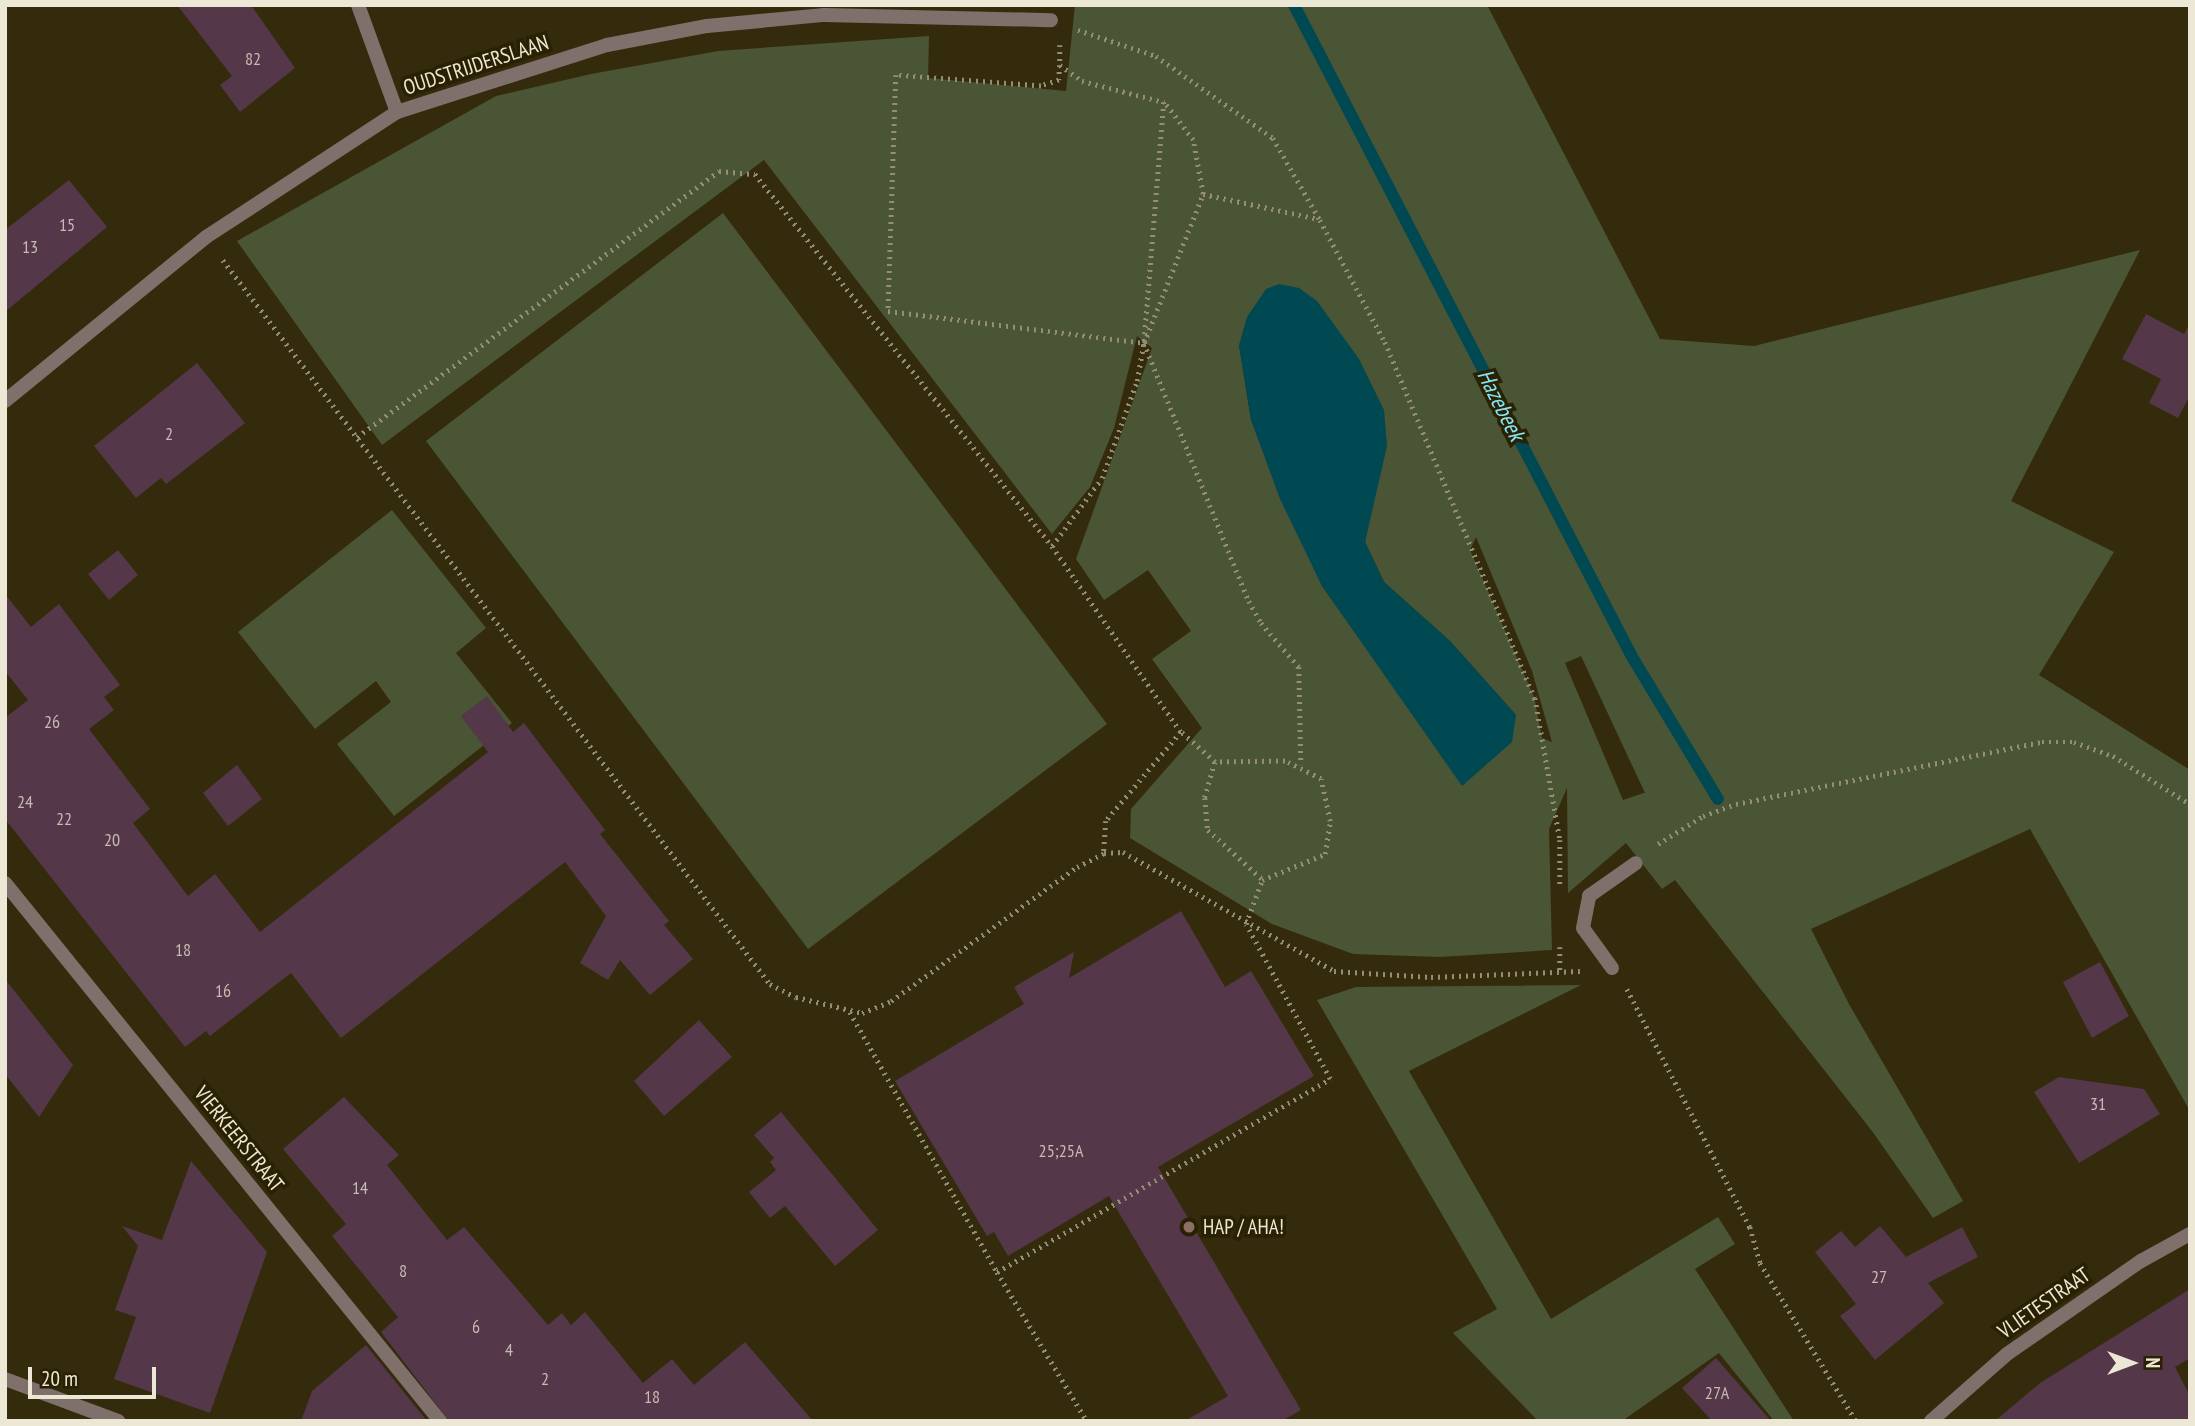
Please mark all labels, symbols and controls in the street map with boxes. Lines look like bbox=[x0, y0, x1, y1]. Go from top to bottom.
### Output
street label: OUDSTRIJDERSLAAN bbox=[400, 30, 552, 100]
house number: 82 bbox=[245, 48, 261, 70]
house number: 15 bbox=[59, 214, 75, 236]
house number: 13 bbox=[22, 236, 38, 258]
water label: Hazebeek bbox=[1471, 365, 1531, 445]
house number: 2 bbox=[165, 423, 173, 445]
house number: 26 bbox=[44, 711, 60, 733]
house number: 24 bbox=[17, 791, 33, 813]
house number: 22 bbox=[56, 808, 72, 830]
house number: 20 bbox=[104, 829, 120, 851]
house number: 18 bbox=[175, 939, 191, 961]
house number: 16 bbox=[215, 980, 231, 1002]
street label: VIERKEERSTRAAT bbox=[189, 1081, 289, 1197]
house number: 31 bbox=[2090, 1093, 2106, 1115]
house number: 25;25A bbox=[1039, 1140, 1083, 1162]
house number: 14 bbox=[352, 1177, 368, 1199]
place label: HAP / AHA! bbox=[1203, 1214, 1285, 1240]
marker: HAP / AHA! bbox=[1181, 1219, 1197, 1235]
house number: 8 bbox=[399, 1260, 407, 1282]
street label: VLIETESTRAAT bbox=[1993, 1262, 2095, 1344]
house number: 27 bbox=[1871, 1266, 1887, 1288]
house number: 6 bbox=[472, 1316, 480, 1338]
north arrow bbox=[2097, 1328, 2167, 1398]
house number: 4 bbox=[505, 1339, 513, 1361]
scale bar bbox=[32, 1352, 159, 1396]
text: N bbox=[2141, 1358, 2165, 1368]
text: 20 m bbox=[41, 1365, 78, 1392]
house number: 2 bbox=[541, 1368, 549, 1390]
house number: 27A bbox=[1705, 1382, 1729, 1404]
house number: 18 bbox=[644, 1386, 660, 1408]

